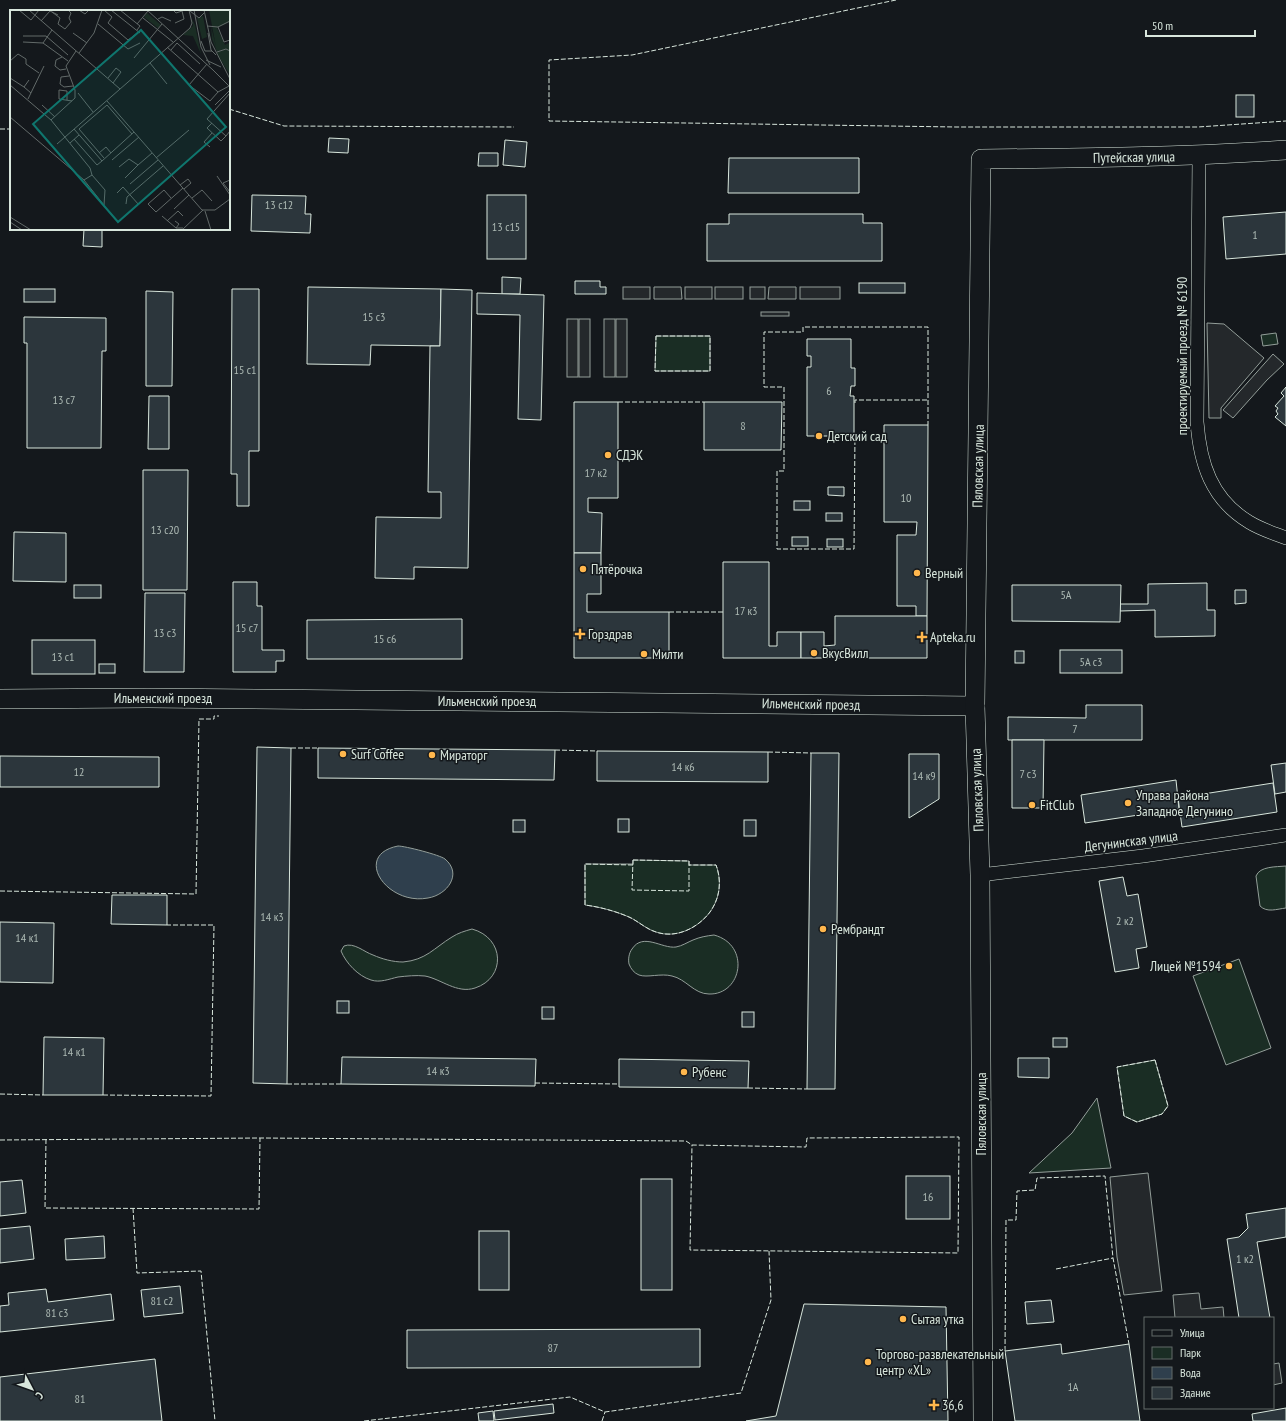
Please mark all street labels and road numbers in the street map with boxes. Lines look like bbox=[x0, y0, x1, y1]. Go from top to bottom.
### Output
street label: Путейская улица bbox=[1093, 147, 1175, 167]
street label: проектируемый проезд № 6190 bbox=[1173, 277, 1191, 435]
street label: Пяловская улица bbox=[968, 424, 988, 508]
street label: Ильменский проезд bbox=[114, 689, 212, 707]
street label: Ильменский проезд bbox=[438, 692, 536, 710]
street label: Ильменский проезд bbox=[762, 694, 860, 714]
street label: Пяловская улица bbox=[967, 748, 987, 832]
street label: Дегунинская улица bbox=[1083, 826, 1179, 856]
street label: Пяловская улица bbox=[972, 1072, 990, 1156]

